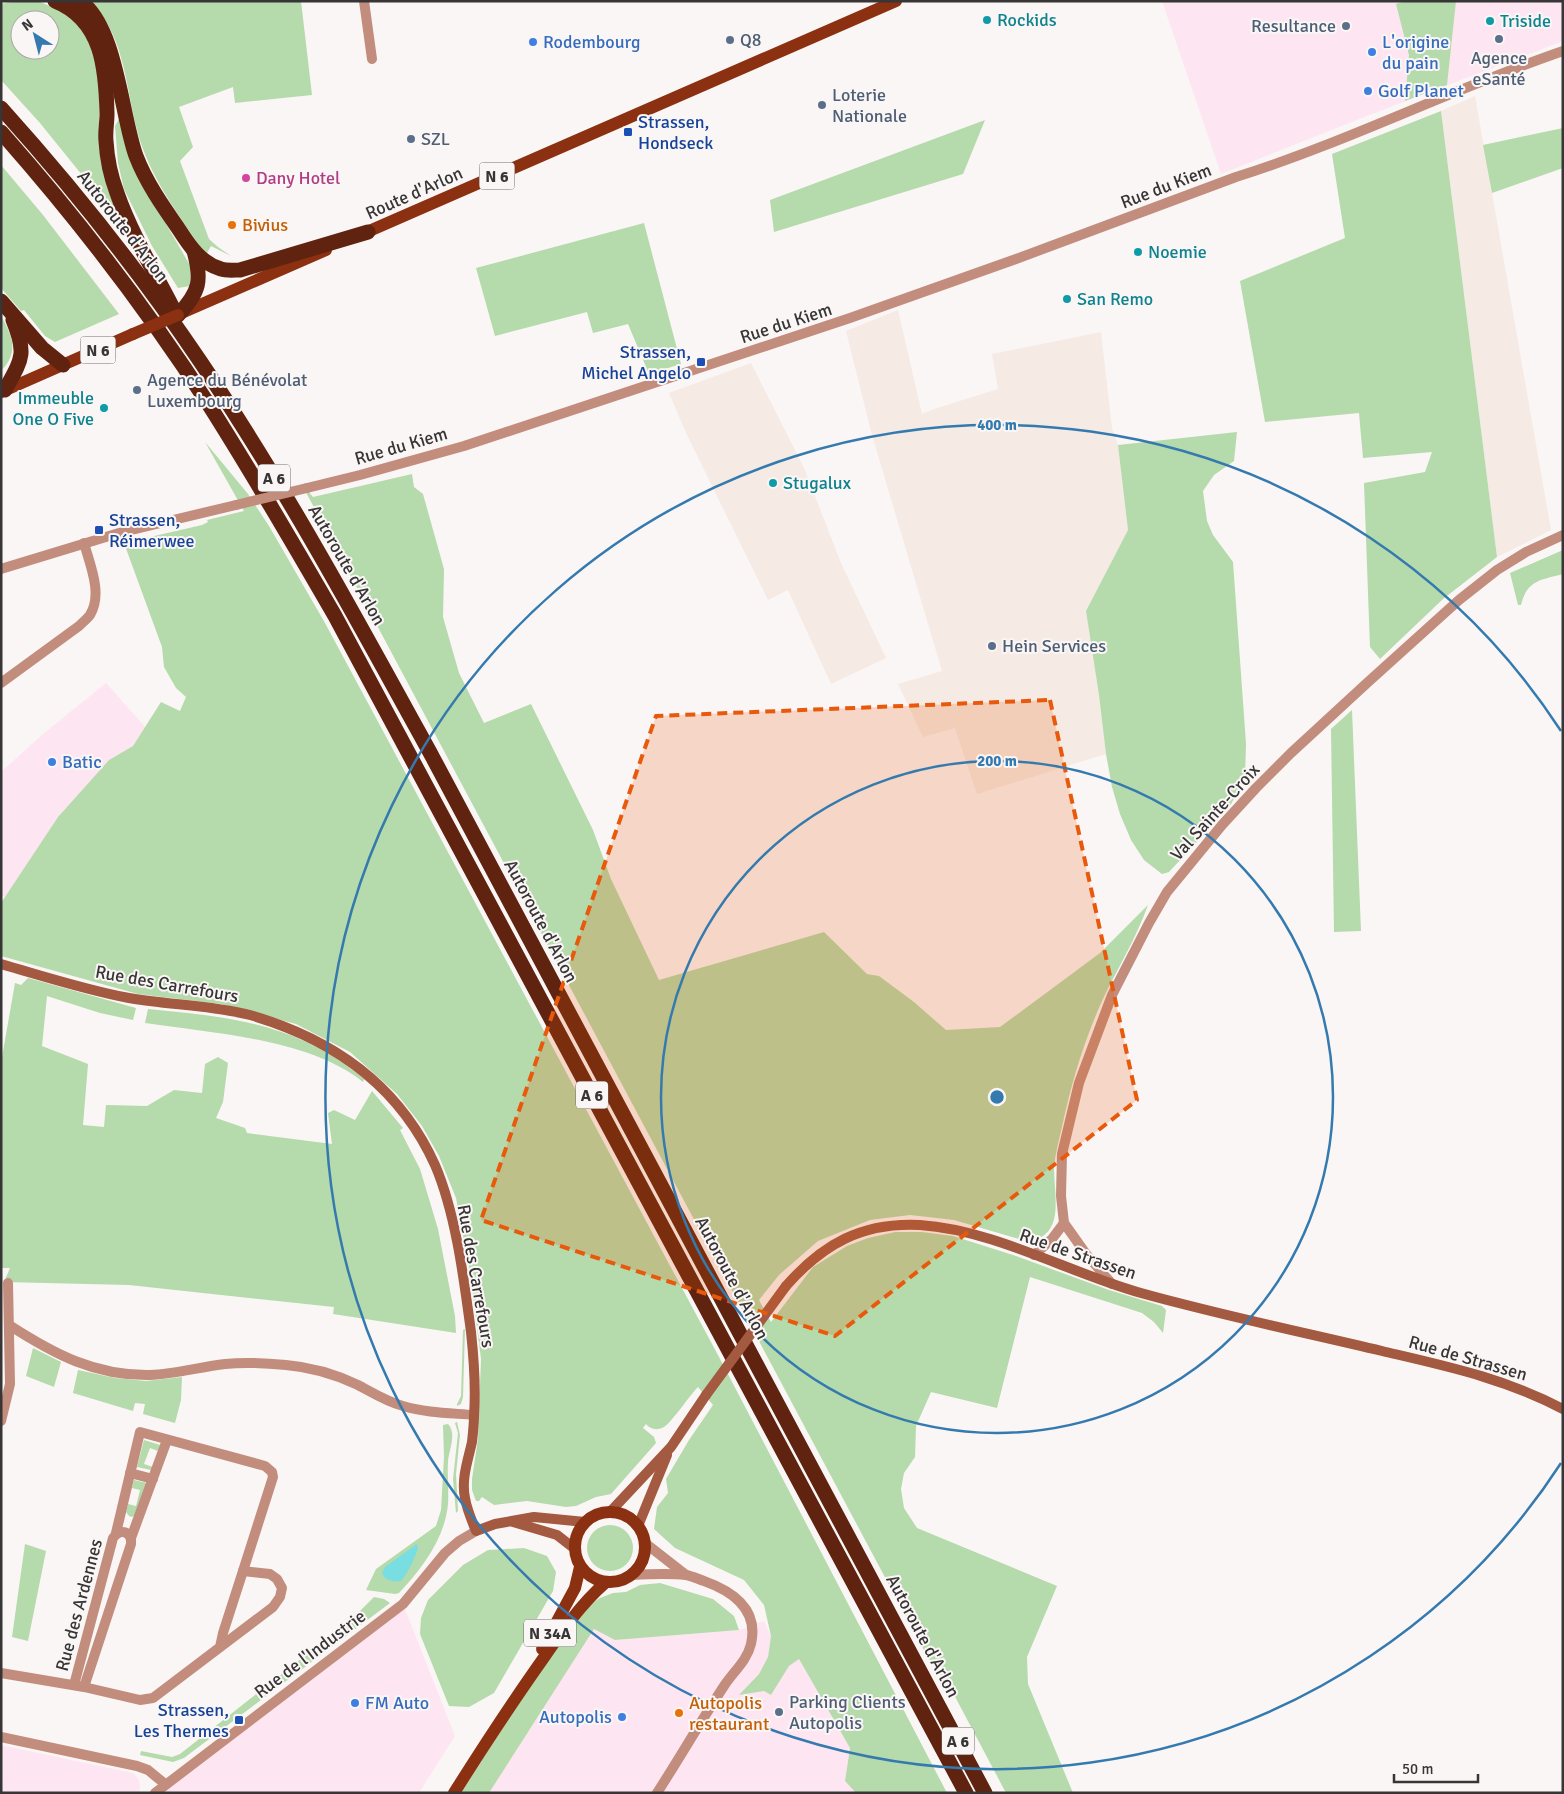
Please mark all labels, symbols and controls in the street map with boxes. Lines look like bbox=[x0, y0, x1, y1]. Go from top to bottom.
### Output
place label: Rockids bbox=[997, 9, 1057, 31]
north arrow bbox=[10, 10, 60, 60]
place label: Triside bbox=[1500, 10, 1551, 32]
marker: Rockids bbox=[981, 14, 993, 26]
text: N bbox=[19, 15, 37, 35]
place label: Resultance bbox=[1251, 15, 1336, 37]
marker: Triside bbox=[1484, 15, 1496, 27]
marker: Resultance bbox=[1340, 20, 1352, 32]
place label: Q8 bbox=[740, 29, 761, 51]
place label: Rodembourg bbox=[543, 31, 641, 53]
place label: L'origine du pain bbox=[1382, 31, 1449, 74]
marker: Agence eSanté bbox=[1493, 33, 1505, 45]
marker: Q8 bbox=[724, 34, 736, 46]
marker: Rodembourg bbox=[527, 36, 539, 48]
marker: L'origine du pain bbox=[1366, 46, 1378, 58]
place label: Agence eSanté bbox=[1471, 47, 1527, 90]
place label: Golf Planet bbox=[1378, 80, 1464, 102]
place label: Loterie Nationale bbox=[832, 84, 907, 127]
marker: Golf Planet bbox=[1362, 85, 1374, 97]
marker: Loterie Nationale bbox=[816, 99, 828, 111]
place label: Strassen, Hondseck bbox=[638, 111, 713, 154]
marker: Strassen, Hondseck bbox=[622, 126, 634, 138]
place label: SZL bbox=[421, 128, 450, 150]
marker: SZL bbox=[405, 133, 417, 145]
street label: Rue du Kiem bbox=[1117, 159, 1215, 213]
street label: Route d'Arlon bbox=[362, 162, 466, 224]
road number: N 6 bbox=[480, 162, 514, 190]
street label: Autoroute d'Arlon bbox=[72, 166, 174, 286]
place label: Dany Hotel bbox=[256, 167, 340, 189]
marker: Dany Hotel bbox=[240, 172, 252, 184]
place label: Bivius bbox=[242, 214, 288, 236]
marker: Bivius bbox=[226, 219, 238, 231]
place label: Noemie bbox=[1148, 241, 1207, 263]
marker: Noemie bbox=[1132, 246, 1144, 258]
place label: San Remo bbox=[1077, 288, 1153, 310]
marker: San Remo bbox=[1061, 293, 1073, 305]
street label: Rue du Kiem bbox=[737, 298, 835, 348]
road number: N 6 bbox=[80, 336, 116, 364]
place label: Strassen, Michel Angelo bbox=[581, 341, 691, 384]
marker: Strassen, Michel Angelo bbox=[695, 356, 707, 368]
place label: Agence du Bénévolat Luxembourg bbox=[147, 369, 307, 412]
marker: Agence du Bénévolat Luxembourg bbox=[131, 384, 143, 396]
place label: Immeuble One O Five bbox=[13, 387, 94, 430]
marker: Immeuble One O Five bbox=[98, 402, 110, 414]
text: 400 m bbox=[977, 416, 1017, 434]
street label: Rue du Kiem bbox=[352, 422, 450, 470]
road number: A 6 bbox=[258, 464, 290, 492]
place label: Stugalux bbox=[783, 472, 852, 494]
marker: Stugalux bbox=[767, 477, 779, 489]
street label: Autoroute d'Arlon bbox=[303, 501, 391, 629]
place label: Strassen, Réimerwee bbox=[109, 509, 195, 552]
marker: Strassen, Réimerwee bbox=[93, 524, 105, 536]
place label: Hein Services bbox=[1002, 635, 1106, 657]
marker: Hein Services bbox=[986, 640, 998, 652]
place label: Batic bbox=[62, 751, 102, 773]
text: 200 m bbox=[977, 752, 1017, 770]
marker: Batic bbox=[46, 756, 58, 768]
street label: Val Sainte-Croix bbox=[1166, 758, 1265, 865]
street label: Autoroute d'Arlon bbox=[499, 856, 583, 986]
street label: Rue des Carrefours bbox=[94, 961, 240, 1007]
road number: A 6 bbox=[576, 1082, 608, 1108]
centre of rings bbox=[988, 1088, 1006, 1106]
street label: Rue des Carrefours bbox=[453, 1203, 499, 1349]
street label: Autoroute d'Arlon bbox=[690, 1213, 774, 1343]
street label: Rue de Strassen bbox=[1017, 1224, 1139, 1284]
street label: Rue de Strassen bbox=[1406, 1331, 1530, 1385]
street label: Rue des Ardennes bbox=[51, 1536, 107, 1674]
street label: Autoroute d'Arlon bbox=[881, 1571, 965, 1701]
street label: Rue de l'Industrie bbox=[250, 1605, 370, 1703]
road number: N 34A bbox=[524, 1620, 576, 1646]
place label: Parking Clients Autopolis bbox=[789, 1691, 906, 1734]
place label: FM Auto bbox=[365, 1692, 429, 1714]
place label: Autopolis restaurant bbox=[689, 1692, 769, 1735]
marker: FM Auto bbox=[349, 1697, 361, 1709]
place label: Strassen, Les Thermes bbox=[134, 1699, 229, 1742]
place label: Autopolis bbox=[539, 1706, 612, 1728]
marker: Parking Clients Autopolis bbox=[773, 1706, 785, 1718]
marker: Autopolis restaurant bbox=[673, 1707, 685, 1719]
marker: Autopolis bbox=[616, 1711, 628, 1723]
marker: Strassen, Les Thermes bbox=[233, 1714, 245, 1726]
road number: A 6 bbox=[942, 1728, 974, 1754]
scale bar bbox=[1394, 1752, 1478, 1784]
text: 50 m bbox=[1402, 1760, 1433, 1778]

